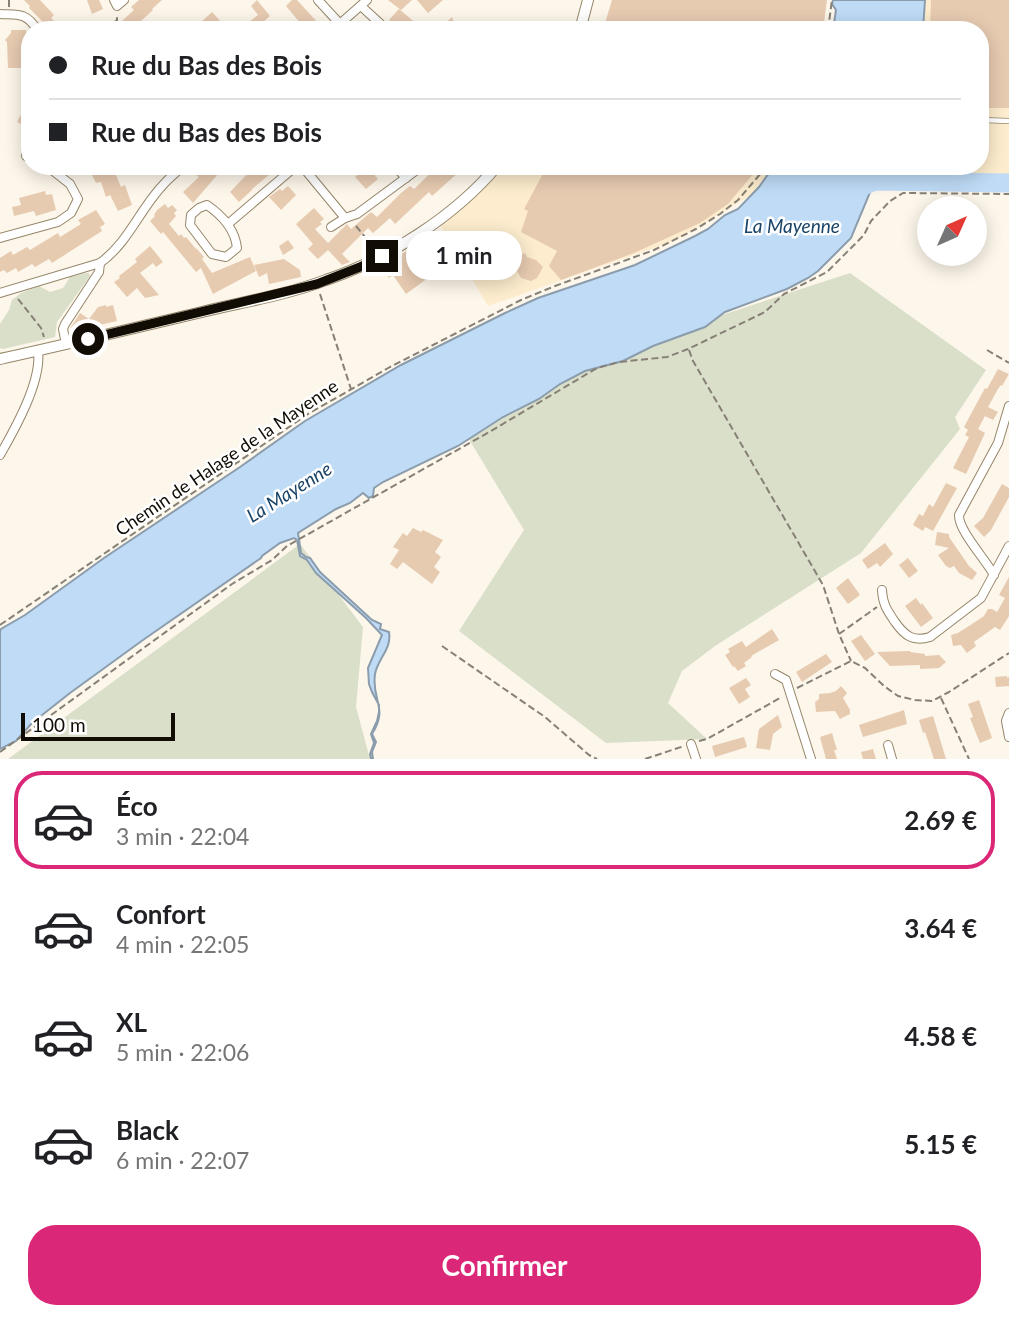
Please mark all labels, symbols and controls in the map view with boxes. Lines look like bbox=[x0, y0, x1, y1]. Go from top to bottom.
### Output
text: Rue du Bas des Bois bbox=[91, 49, 322, 81]
text: Rue du Bas des Bois bbox=[91, 116, 322, 148]
north arrow bbox=[917, 196, 987, 266]
map controls bbox=[917, 196, 987, 266]
water label: La Mayenne bbox=[744, 214, 840, 237]
callout: 1 min bbox=[406, 232, 522, 280]
route end bbox=[366, 240, 398, 272]
text: 1 min bbox=[435, 241, 493, 269]
route start bbox=[72, 323, 104, 355]
street label: Chemin de Halage de la Mayenne bbox=[111, 374, 342, 540]
water label: La Mayenne bbox=[242, 456, 335, 527]
scale bar bbox=[21, 710, 175, 742]
text: 100 m bbox=[32, 713, 86, 736]
icon: car bbox=[32, 789, 95, 852]
text: Éco bbox=[116, 790, 158, 822]
text: 2.69 € bbox=[904, 804, 977, 836]
text: 3 min · 22:04 bbox=[116, 822, 249, 850]
icon: car bbox=[32, 897, 95, 960]
text: Confort bbox=[116, 898, 206, 930]
text: 3.64 € bbox=[904, 912, 977, 944]
text: 4 min · 22:05 bbox=[116, 930, 249, 958]
icon: car bbox=[32, 1005, 95, 1068]
text: XL bbox=[116, 1006, 147, 1038]
text: 4.58 € bbox=[904, 1020, 977, 1052]
text: 5 min · 22:06 bbox=[116, 1038, 249, 1066]
icon: car bbox=[32, 1113, 95, 1176]
text: Black bbox=[116, 1114, 179, 1146]
text: 5.15 € bbox=[904, 1128, 977, 1160]
text: 6 min · 22:07 bbox=[116, 1146, 249, 1174]
button: Confirmer bbox=[28, 1225, 981, 1305]

